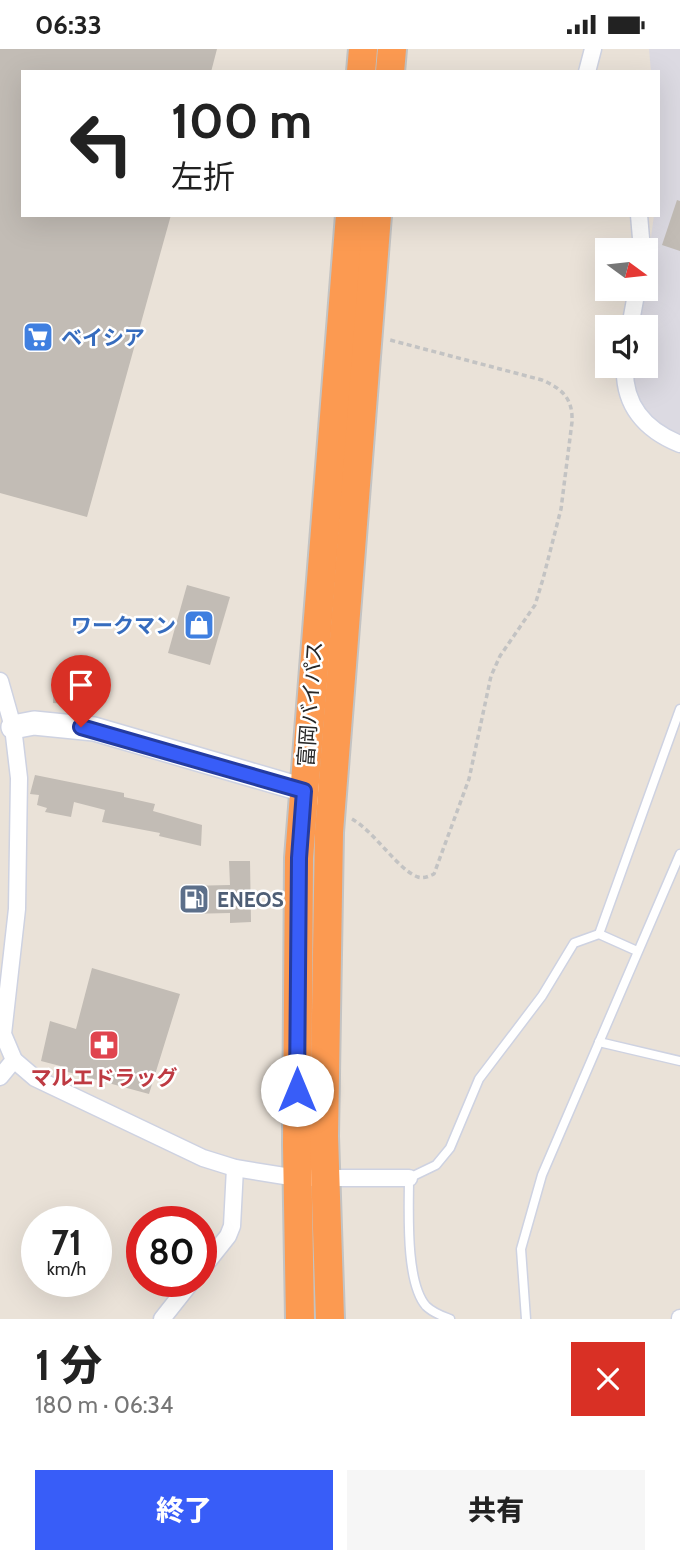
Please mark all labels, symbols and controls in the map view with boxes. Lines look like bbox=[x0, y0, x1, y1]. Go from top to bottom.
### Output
text: 06:33 bbox=[35, 9, 102, 41]
text: 100 m bbox=[171, 91, 312, 150]
icon: left bbox=[56, 98, 147, 189]
text: 左折 bbox=[171, 157, 235, 196]
north arrow bbox=[595, 238, 658, 301]
map controls bbox=[595, 238, 658, 378]
button: sound bbox=[595, 315, 658, 378]
supermarket icon: ベイシア bbox=[21, 320, 55, 354]
place label: ベイシア bbox=[61, 325, 145, 350]
shop icon: ワークマン bbox=[182, 608, 216, 642]
place label: ワークマン bbox=[71, 613, 176, 638]
street label: 富岡バイパス bbox=[293, 640, 327, 768]
pin bbox=[51, 655, 111, 727]
icon: arrive bbox=[62, 666, 100, 704]
fuel station icon: ENEOS bbox=[177, 882, 211, 916]
place label: ENEOS bbox=[217, 887, 284, 912]
pharmacy icon: マルエドラッグ bbox=[87, 1028, 121, 1062]
position arrow bbox=[260, 1053, 334, 1127]
place label: マルエドラッグ bbox=[31, 1065, 178, 1090]
speed limit sign: 80 bbox=[126, 1206, 217, 1297]
text: 71 bbox=[51, 1221, 82, 1264]
text: km/h bbox=[47, 1258, 86, 1280]
text: 1 分 bbox=[35, 1339, 102, 1391]
button: close bbox=[571, 1342, 645, 1416]
text: 180 m · 06:34 bbox=[35, 1391, 173, 1419]
button: 終了 bbox=[35, 1470, 333, 1550]
button: 共有 bbox=[347, 1470, 645, 1550]

